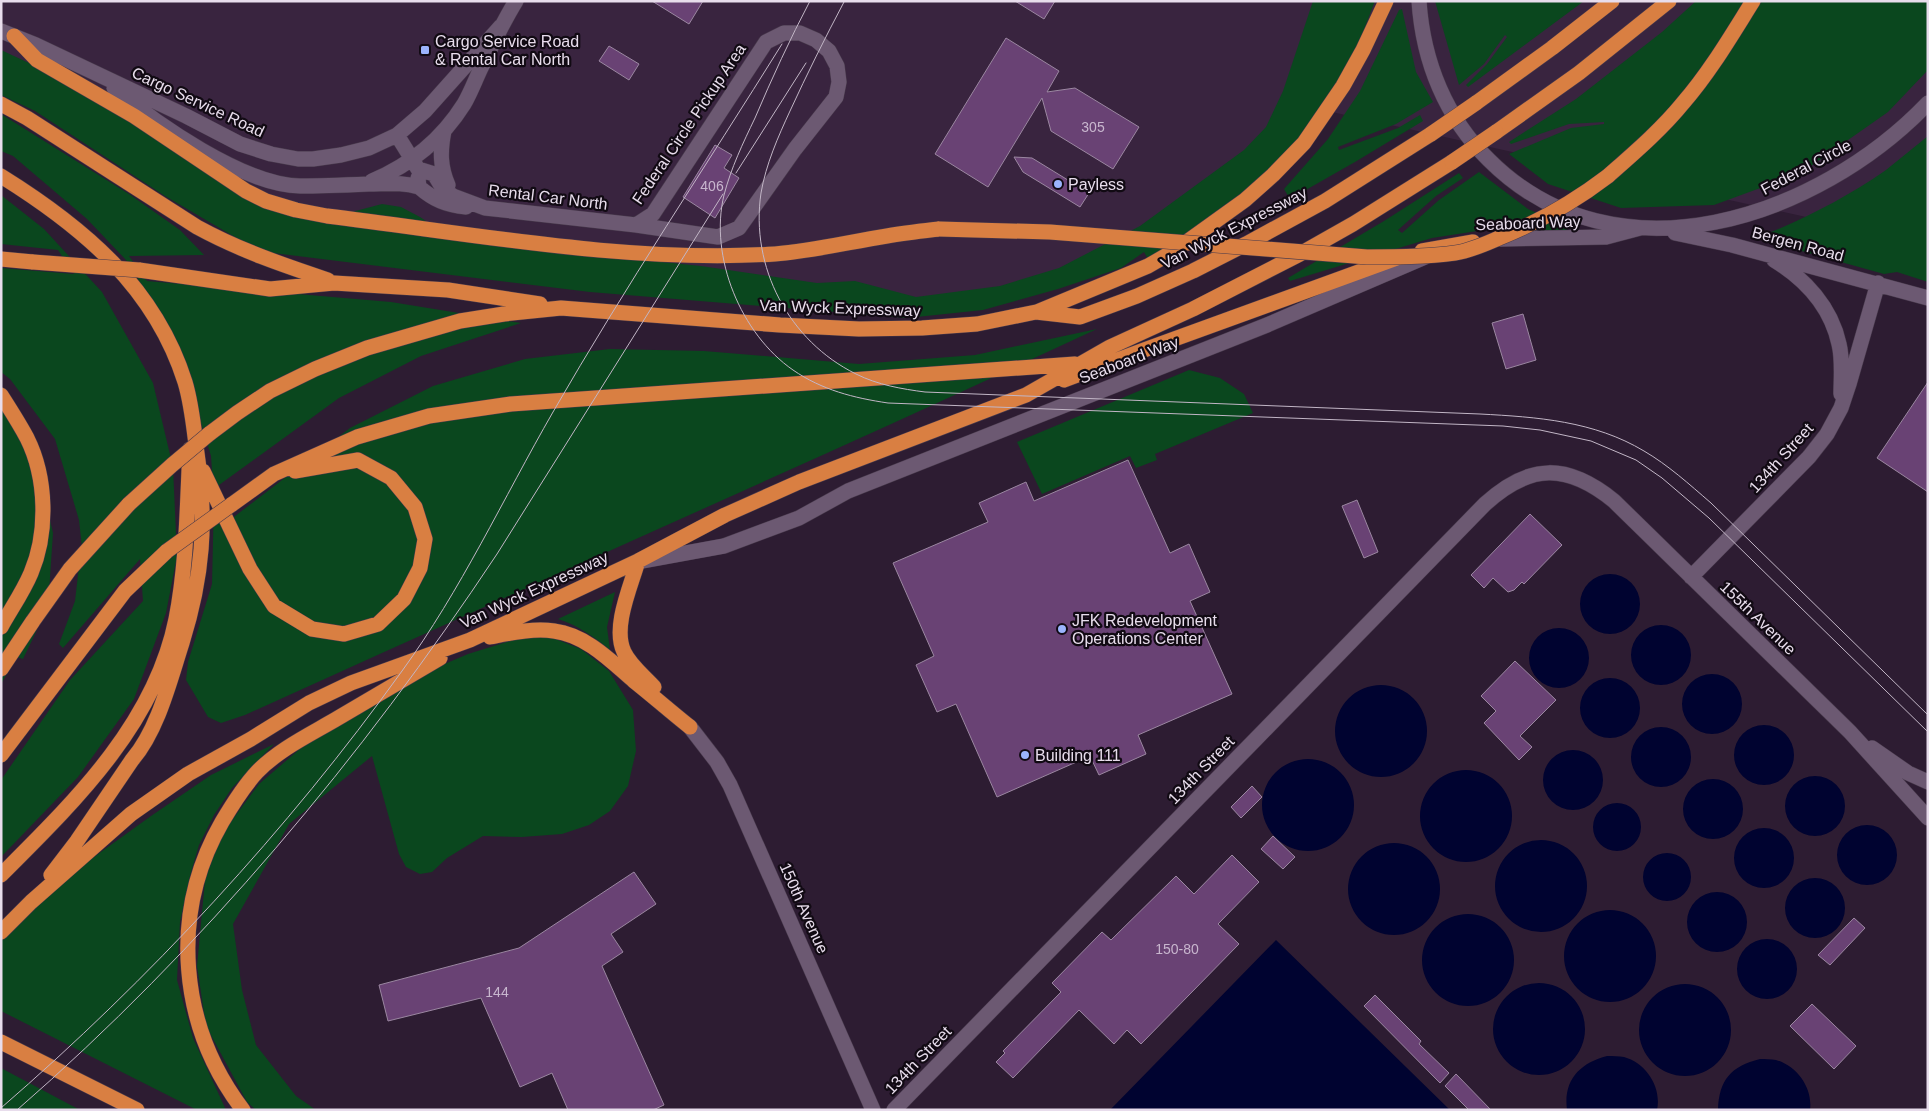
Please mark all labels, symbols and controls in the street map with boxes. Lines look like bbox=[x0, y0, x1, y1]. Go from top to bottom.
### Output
place label: Cargo Service Road & Rental Car North bbox=[435, 33, 579, 68]
street label: Federal Circle Pickup Area bbox=[629, 41, 749, 207]
marker: Cargo Service Road & Rental Car North bbox=[419, 44, 431, 56]
street label: Cargo Service Road bbox=[129, 64, 267, 140]
house number: 305 bbox=[1081, 119, 1105, 135]
street label: Federal Circle bbox=[1758, 136, 1854, 198]
place label: Payless bbox=[1068, 176, 1124, 193]
house number: 406 bbox=[700, 178, 724, 194]
marker: Payless bbox=[1052, 178, 1064, 190]
street label: Rental Car North bbox=[487, 181, 609, 213]
street label: Van Wyck Expressway bbox=[1158, 184, 1310, 272]
street label: Seaboard Way bbox=[1475, 213, 1581, 233]
street label: Bergen Road bbox=[1750, 224, 1846, 264]
street label: Van Wyck Expressway bbox=[759, 297, 921, 319]
street label: Seaboard Way bbox=[1077, 333, 1181, 387]
street label: 134th Street bbox=[1746, 420, 1817, 496]
street label: Van Wyck Expressway bbox=[457, 548, 611, 632]
street label: 155th Avenue bbox=[1717, 578, 1799, 658]
place label: JFK Redevelopment Operations Center bbox=[1072, 612, 1218, 647]
marker: JFK Redevelopment Operations Center bbox=[1056, 623, 1068, 635]
street label: 134th Street bbox=[1165, 732, 1238, 807]
place label: Building 111 bbox=[1035, 747, 1121, 764]
marker: Building 111 bbox=[1019, 749, 1031, 761]
street label: 150th Avenue bbox=[776, 860, 832, 956]
house number: 150-80 bbox=[1155, 941, 1199, 957]
house number: 144 bbox=[485, 984, 509, 1000]
street label: 134th Street bbox=[882, 1022, 955, 1097]

